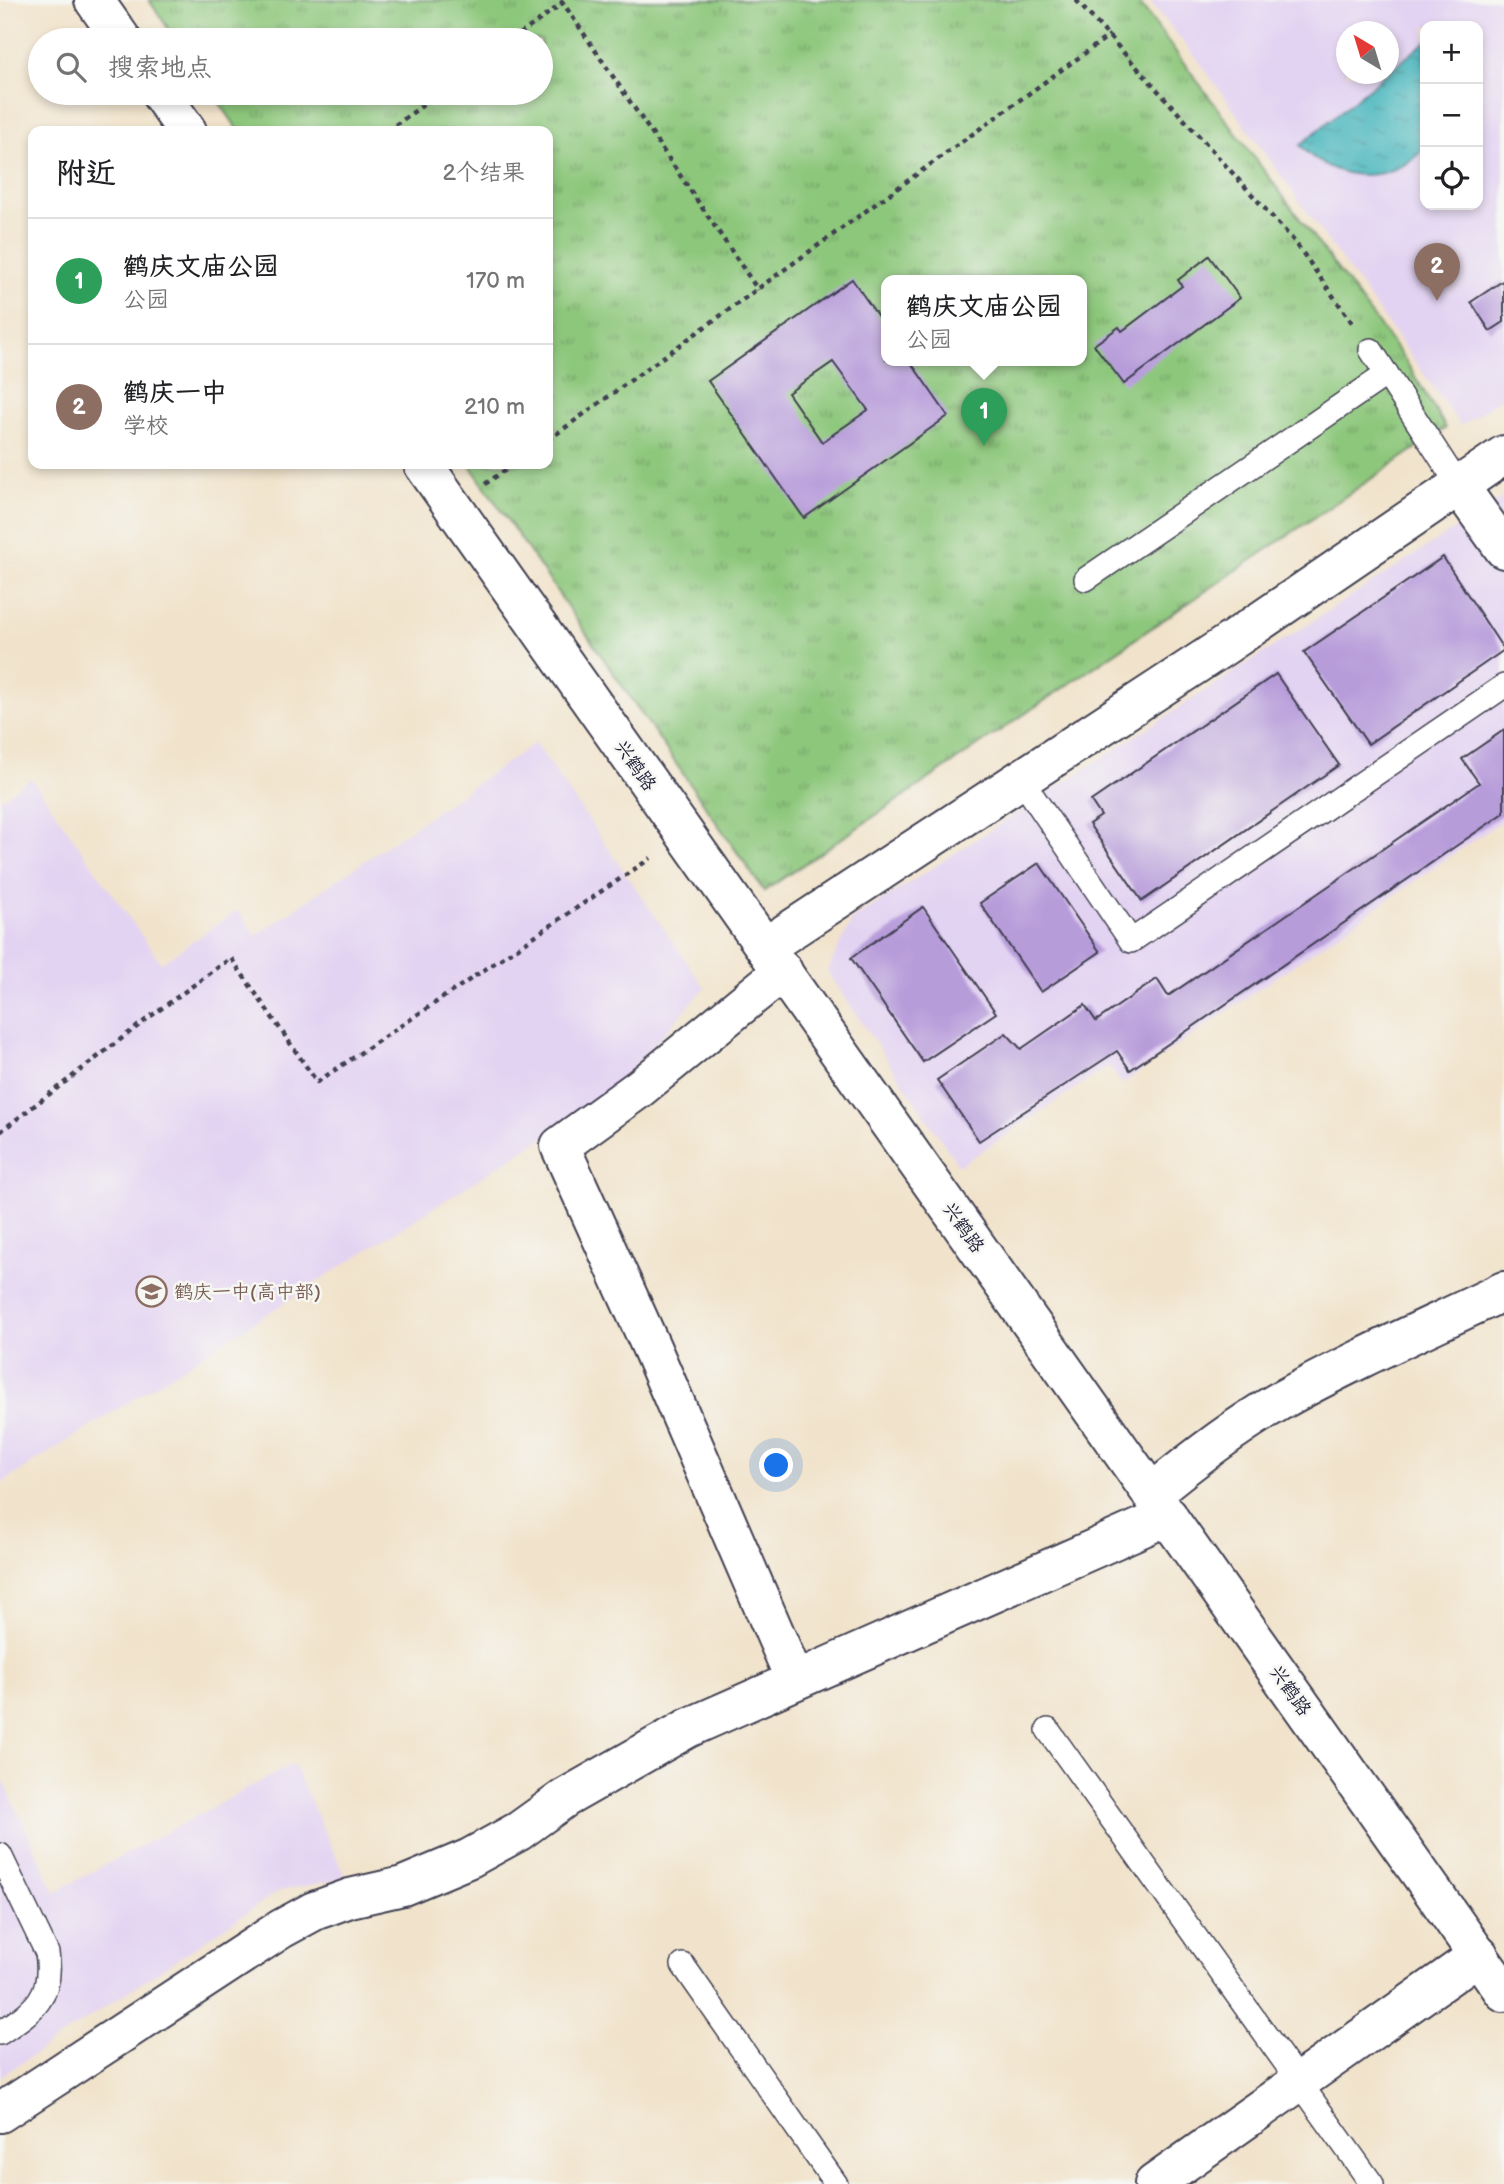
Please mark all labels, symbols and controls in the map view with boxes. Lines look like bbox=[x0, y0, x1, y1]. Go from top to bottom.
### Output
north arrow bbox=[1336, 21, 1399, 84]
map controls bbox=[1420, 21, 1483, 210]
button: + bbox=[1420, 21, 1483, 84]
search box bbox=[28, 28, 553, 105]
icon: search bbox=[52, 48, 90, 86]
text: 搜索地点 bbox=[108, 53, 212, 84]
button: − bbox=[1420, 84, 1483, 147]
button: locate bbox=[1420, 147, 1483, 210]
text: 附近 bbox=[56, 156, 116, 192]
text: 2个结果 bbox=[442, 159, 525, 187]
pin: 2 bbox=[1414, 243, 1460, 301]
text: 鹤庆文庙公园 bbox=[123, 252, 279, 283]
text: 1 bbox=[74, 267, 84, 295]
text: 170 m bbox=[466, 267, 525, 295]
popup bbox=[881, 275, 1087, 366]
text: 公园 bbox=[123, 286, 169, 314]
text: 鹤庆文庙公园 bbox=[906, 292, 1062, 323]
text: 公园 bbox=[906, 326, 952, 354]
text: 鹤庆一中 bbox=[123, 378, 227, 409]
pin: 1 bbox=[961, 388, 1007, 446]
text: 2 bbox=[72, 393, 86, 421]
text: 210 m bbox=[464, 393, 525, 421]
text: 学校 bbox=[123, 412, 169, 440]
street label: 兴鹤路 bbox=[609, 736, 661, 796]
street label: 兴鹤路 bbox=[937, 1198, 989, 1258]
school or university icon: 鹤庆一中(高中部) bbox=[134, 1274, 168, 1308]
place label: 鹤庆一中(高中部) bbox=[174, 1281, 321, 1304]
your location bbox=[759, 1448, 793, 1482]
street label: 兴鹤路 bbox=[1264, 1661, 1316, 1721]

